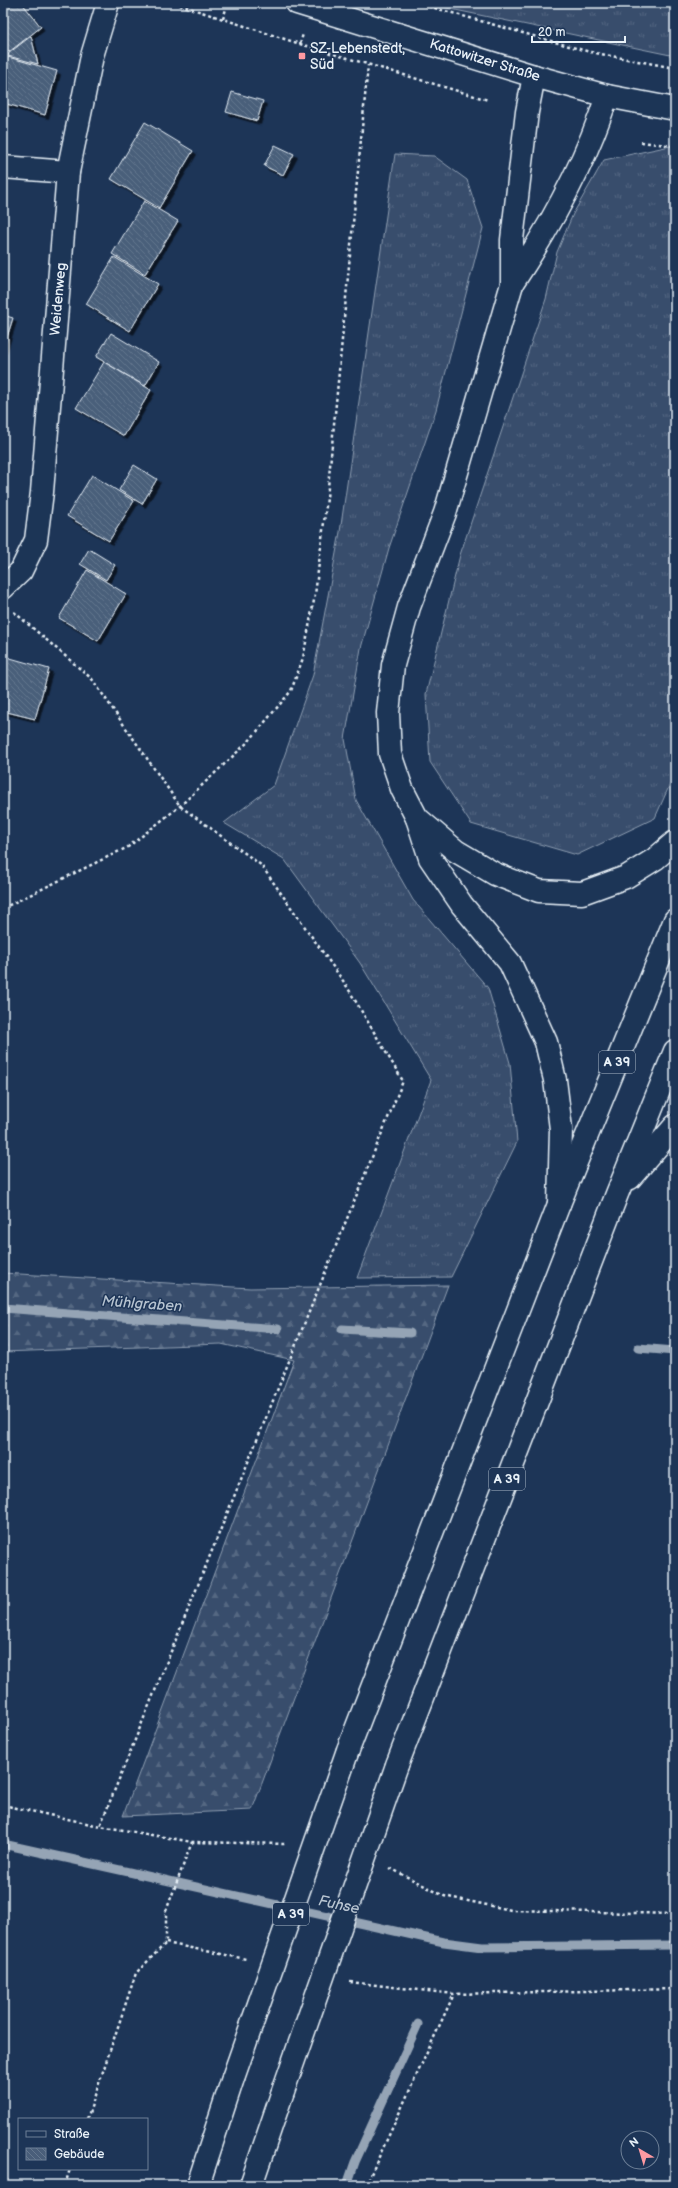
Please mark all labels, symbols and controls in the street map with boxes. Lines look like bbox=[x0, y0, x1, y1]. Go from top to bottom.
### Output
scale bar bbox=[532, 18, 625, 44]
text: 20 m bbox=[538, 25, 565, 40]
street label: Kattowitzer Straße bbox=[428, 35, 542, 85]
place label: SZ-Lebenstedt, Süd bbox=[310, 40, 405, 73]
marker: SZ-Lebenstedt, Süd bbox=[297, 51, 307, 61]
street label: Weidenweg bbox=[46, 262, 70, 336]
road number: A 39 bbox=[599, 1051, 635, 1073]
water label: Mühlgraben bbox=[101, 1292, 183, 1316]
road number: A 39 bbox=[489, 1468, 525, 1490]
water label: Fuhse bbox=[317, 1891, 362, 1919]
road number: A 39 bbox=[273, 1903, 309, 1925]
legend bbox=[18, 2118, 148, 2170]
text: Straße bbox=[54, 2127, 90, 2142]
north arrow bbox=[620, 2130, 660, 2170]
text: N bbox=[627, 2135, 641, 2150]
text: Gebäude bbox=[54, 2147, 104, 2162]

